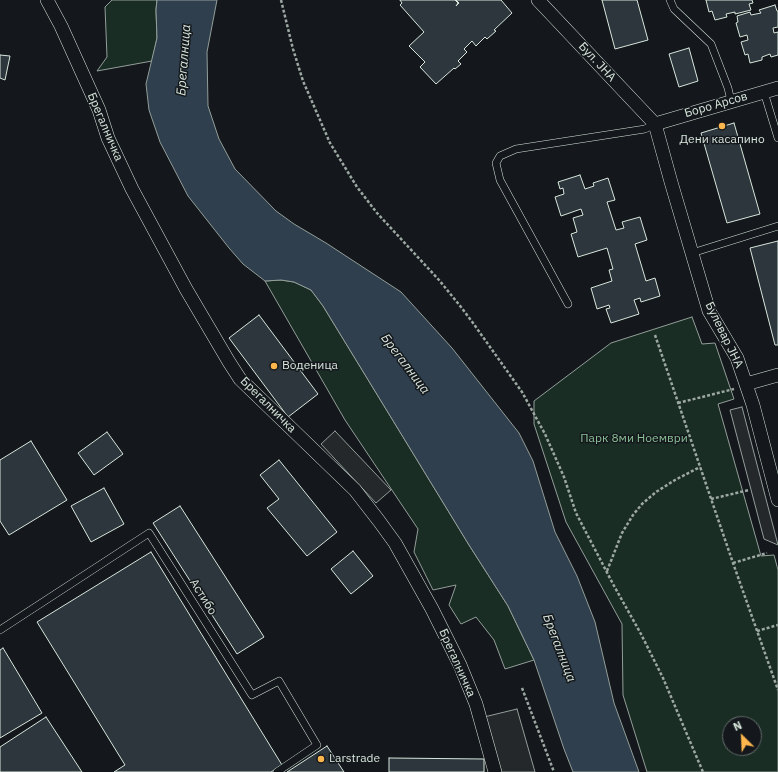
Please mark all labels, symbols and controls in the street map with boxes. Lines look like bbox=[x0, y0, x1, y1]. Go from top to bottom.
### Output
water label: Брегалница bbox=[174, 24, 194, 96]
street label: Бул. ЈНА bbox=[575, 39, 619, 85]
street label: Боро Арсов bbox=[683, 89, 749, 121]
street label: Брегалничка bbox=[84, 91, 126, 163]
marker: Дени касапино bbox=[717, 121, 727, 131]
place label: Дени касапино bbox=[679, 133, 765, 147]
street label: Булевар ЈНА bbox=[702, 300, 746, 370]
water label: Брегалница bbox=[377, 331, 433, 397]
place label: Воденица bbox=[282, 359, 338, 373]
marker: Воденица bbox=[269, 361, 279, 371]
street label: Брегалничка bbox=[237, 374, 299, 436]
park label: Парк 8ми Ноември bbox=[580, 432, 688, 446]
street label: Астибо bbox=[186, 576, 220, 618]
water label: Брегалница bbox=[539, 612, 579, 684]
street label: Брегалничка bbox=[436, 627, 478, 699]
north arrow bbox=[722, 716, 762, 756]
text: N bbox=[731, 718, 744, 734]
place label: Larstrade bbox=[329, 752, 380, 766]
marker: Larstrade bbox=[316, 754, 326, 764]

